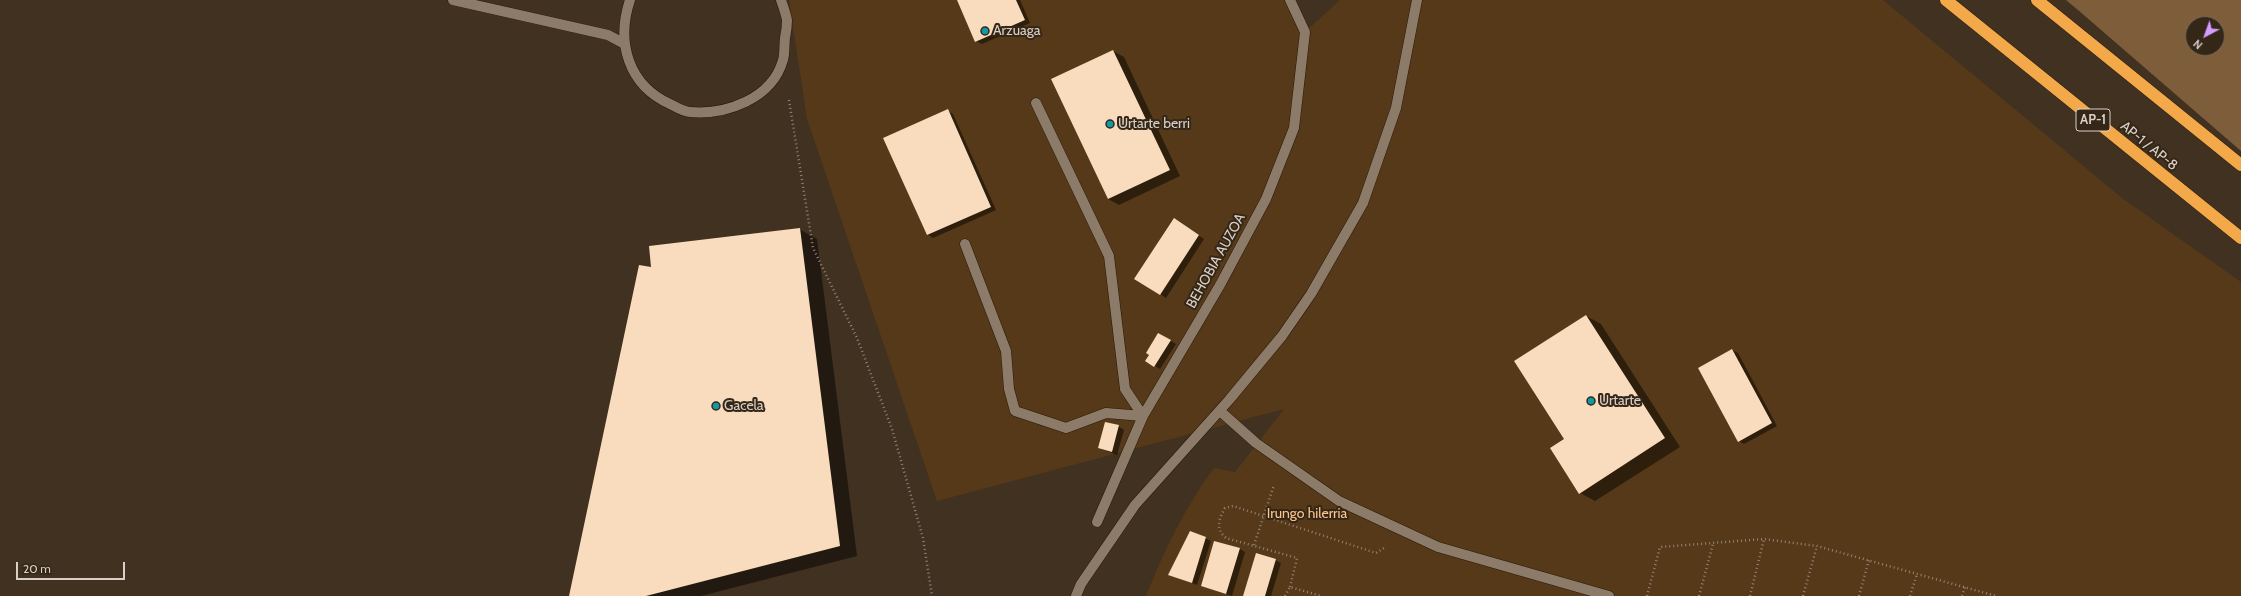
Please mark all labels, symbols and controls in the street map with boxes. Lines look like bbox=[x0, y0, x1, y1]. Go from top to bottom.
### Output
north arrow bbox=[2185, 16, 2225, 56]
place label: Arzuaga bbox=[993, 23, 1040, 39]
marker: Arzuaga bbox=[980, 26, 990, 36]
text: N bbox=[2190, 36, 2205, 52]
road number: AP-1 bbox=[2076, 109, 2110, 131]
place label: Urtarte berri bbox=[1118, 116, 1190, 132]
street label: AP-1 / AP-8 bbox=[2117, 118, 2181, 174]
marker: Urtarte berri bbox=[1105, 119, 1115, 129]
street label: BEHOBIA AUZOA bbox=[1183, 211, 1249, 311]
place label: Urtarte bbox=[1599, 393, 1641, 409]
marker: Urtarte bbox=[1586, 396, 1596, 406]
place label: Gacela bbox=[724, 398, 764, 414]
marker: Gacela bbox=[711, 401, 721, 411]
park label: Irungo hilerria bbox=[1267, 506, 1347, 522]
scale bar bbox=[18, 554, 127, 580]
text: 20 m bbox=[23, 561, 51, 576]

